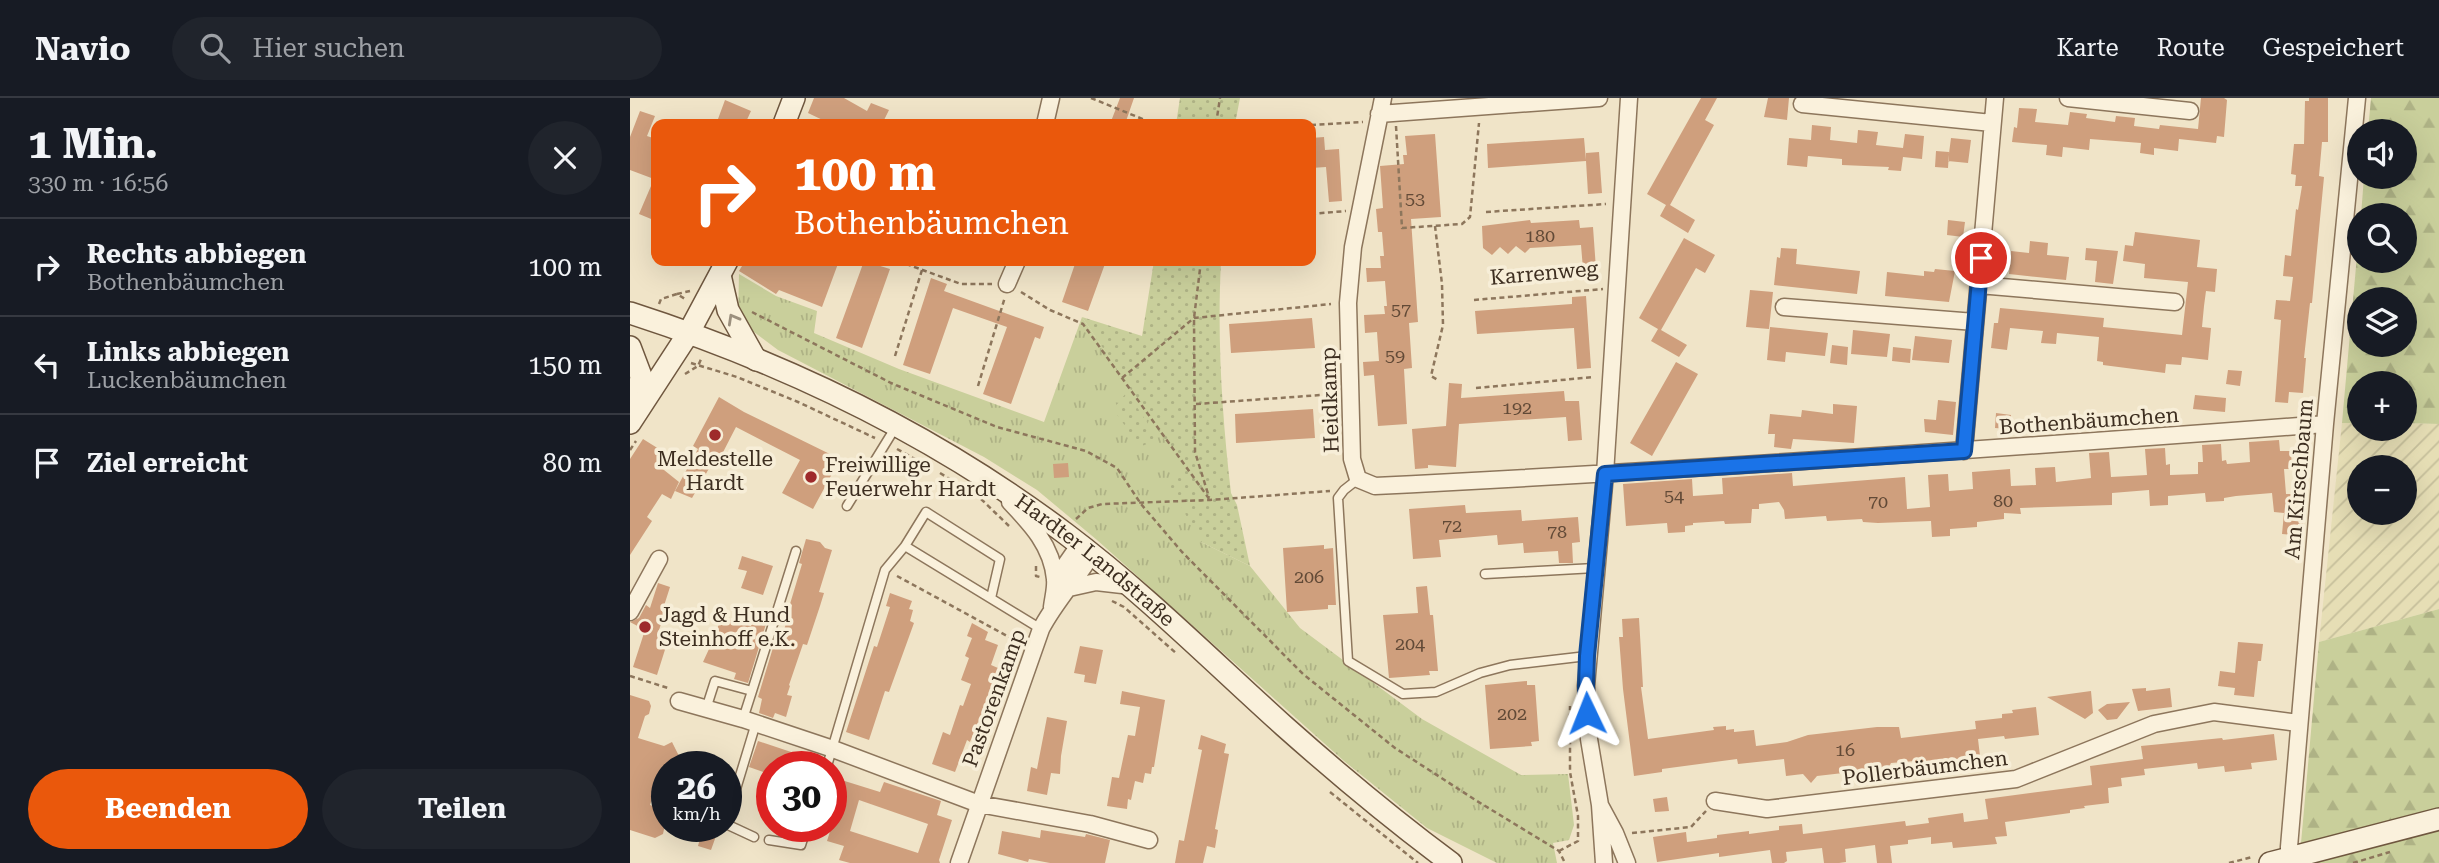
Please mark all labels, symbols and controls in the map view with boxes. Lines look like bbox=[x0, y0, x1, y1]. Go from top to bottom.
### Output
search box bbox=[172, 17, 662, 80]
text: Navio bbox=[35, 29, 130, 68]
icon: search bbox=[196, 29, 234, 67]
text: Hier suchen bbox=[252, 33, 405, 63]
text: Karte bbox=[2056, 34, 2119, 62]
text: Route bbox=[2157, 34, 2225, 62]
text: Gespeichert bbox=[2263, 34, 2404, 62]
text: 1 Min. bbox=[28, 119, 158, 168]
map controls bbox=[2347, 119, 2417, 525]
button: sound bbox=[2347, 119, 2417, 189]
button: close bbox=[528, 121, 602, 195]
text: 100 m bbox=[794, 145, 936, 202]
icon: right bbox=[679, 147, 770, 238]
text: 330 m · 16:56 bbox=[28, 170, 168, 197]
house number: 53 bbox=[1405, 188, 1425, 209]
button: search bbox=[2347, 203, 2417, 273]
text: Bothenbäumchen bbox=[794, 204, 1069, 242]
house number: 180 bbox=[1525, 225, 1555, 246]
pin bbox=[1951, 228, 2011, 288]
text: Rechts abbiegen bbox=[87, 239, 306, 269]
icon: arrive bbox=[1962, 239, 2000, 277]
icon: right bbox=[28, 248, 66, 286]
text: 100 m bbox=[528, 252, 602, 282]
street label: Karrenweg bbox=[1489, 256, 1599, 290]
text: Bothenbäumchen bbox=[87, 269, 285, 296]
button: layers bbox=[2347, 287, 2417, 357]
house number: 57 bbox=[1391, 299, 1411, 320]
one-way arrow bbox=[728, 314, 741, 327]
text: Links abbiegen bbox=[87, 337, 290, 367]
house number: 59 bbox=[1385, 345, 1405, 366]
icon: left bbox=[28, 346, 66, 384]
street label: Heidkamp bbox=[1316, 347, 1344, 453]
text: 150 m bbox=[528, 350, 602, 380]
text: Luckenbäumchen bbox=[87, 367, 287, 394]
button: + bbox=[2347, 371, 2417, 441]
house number: 192 bbox=[1502, 397, 1532, 418]
street label: Am Kirschbaum bbox=[2280, 398, 2318, 560]
street label: Bothenbäumchen bbox=[1998, 403, 2180, 439]
marker: Meldestelle Hardt bbox=[707, 427, 723, 443]
icon: arrive bbox=[28, 444, 66, 482]
place label: Meldestelle Hardt bbox=[657, 447, 773, 495]
text: Ziel erreicht bbox=[87, 448, 248, 478]
text: 80 m bbox=[543, 448, 602, 478]
place label: Freiwillige Feuerwehr Hardt bbox=[825, 453, 996, 501]
button: − bbox=[2347, 455, 2417, 525]
marker: Freiwillige Feuerwehr Hardt bbox=[803, 469, 819, 485]
house number: 54 bbox=[1664, 485, 1684, 506]
street label: Hardter Landstraße bbox=[1011, 489, 1180, 631]
house number: 80 bbox=[1993, 490, 2013, 511]
house number: 70 bbox=[1868, 491, 1888, 512]
house number: 72 bbox=[1442, 515, 1462, 536]
house number: 78 bbox=[1547, 521, 1567, 542]
house number: 206 bbox=[1294, 566, 1324, 587]
place label: Jagd & Hund Steinhoff e.K. bbox=[659, 603, 795, 651]
marker: Jagd & Hund Steinhoff e.K. bbox=[637, 619, 653, 635]
street label: Pastorenkamp bbox=[958, 626, 1030, 770]
house number: 204 bbox=[1395, 633, 1425, 654]
position arrow bbox=[1550, 676, 1624, 750]
house number: 202 bbox=[1497, 703, 1527, 724]
house number: 16 bbox=[1835, 739, 1855, 760]
street label: Pollerbäumchen bbox=[1841, 746, 2009, 790]
speed limit sign: 30 bbox=[756, 751, 847, 842]
text: 26 bbox=[677, 767, 716, 808]
button: Beenden bbox=[28, 769, 308, 849]
button: Teilen bbox=[322, 769, 602, 849]
text: km/h bbox=[672, 803, 721, 824]

